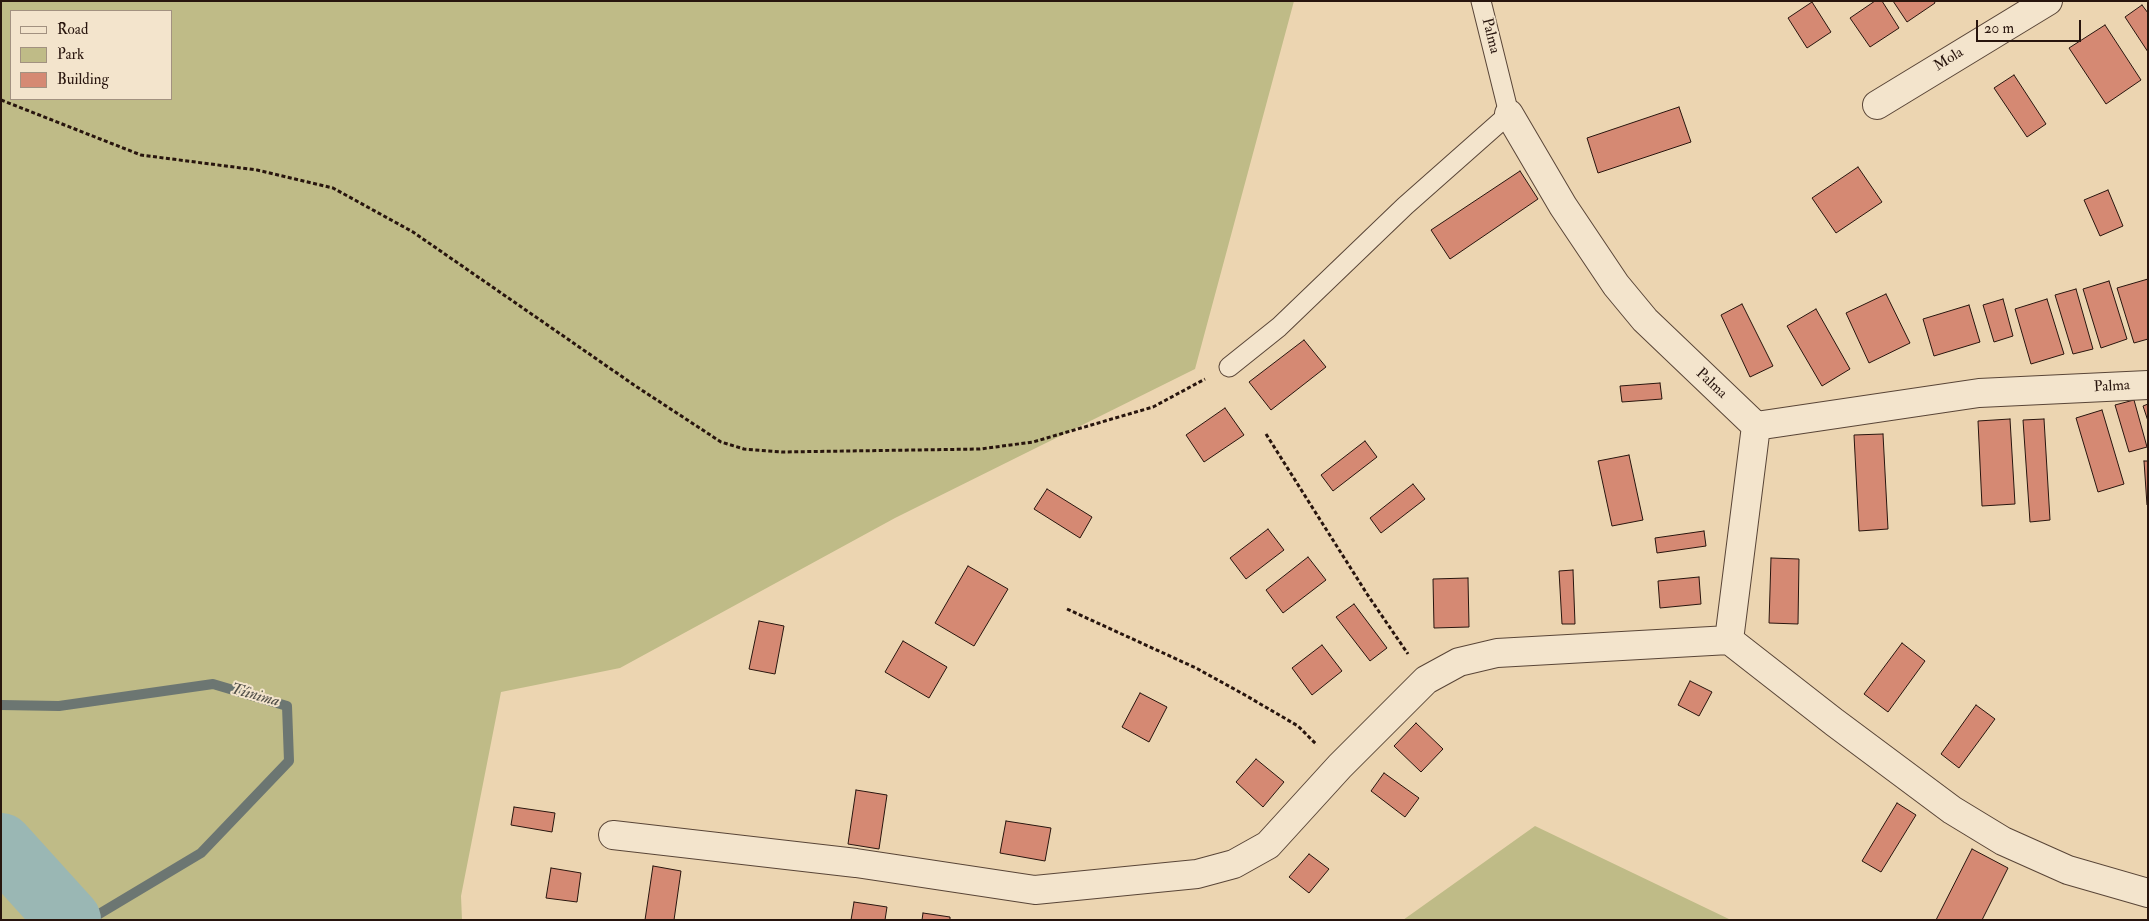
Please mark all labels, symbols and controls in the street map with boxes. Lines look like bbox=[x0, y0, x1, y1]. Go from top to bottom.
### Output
legend bbox=[10, 10, 172, 100]
scale bar bbox=[1979, 10, 2084, 42]
street label: Palma bbox=[1477, 16, 1503, 56]
text: 20 m bbox=[1984, 19, 2014, 38]
text: Road bbox=[57, 20, 88, 39]
street label: Mola bbox=[1931, 44, 1967, 76]
text: Park bbox=[57, 45, 84, 64]
text: Building bbox=[57, 70, 109, 89]
street label: Palma bbox=[1692, 365, 1730, 403]
street label: Palma bbox=[2093, 377, 2131, 397]
water label: Tíinima bbox=[229, 680, 281, 712]

